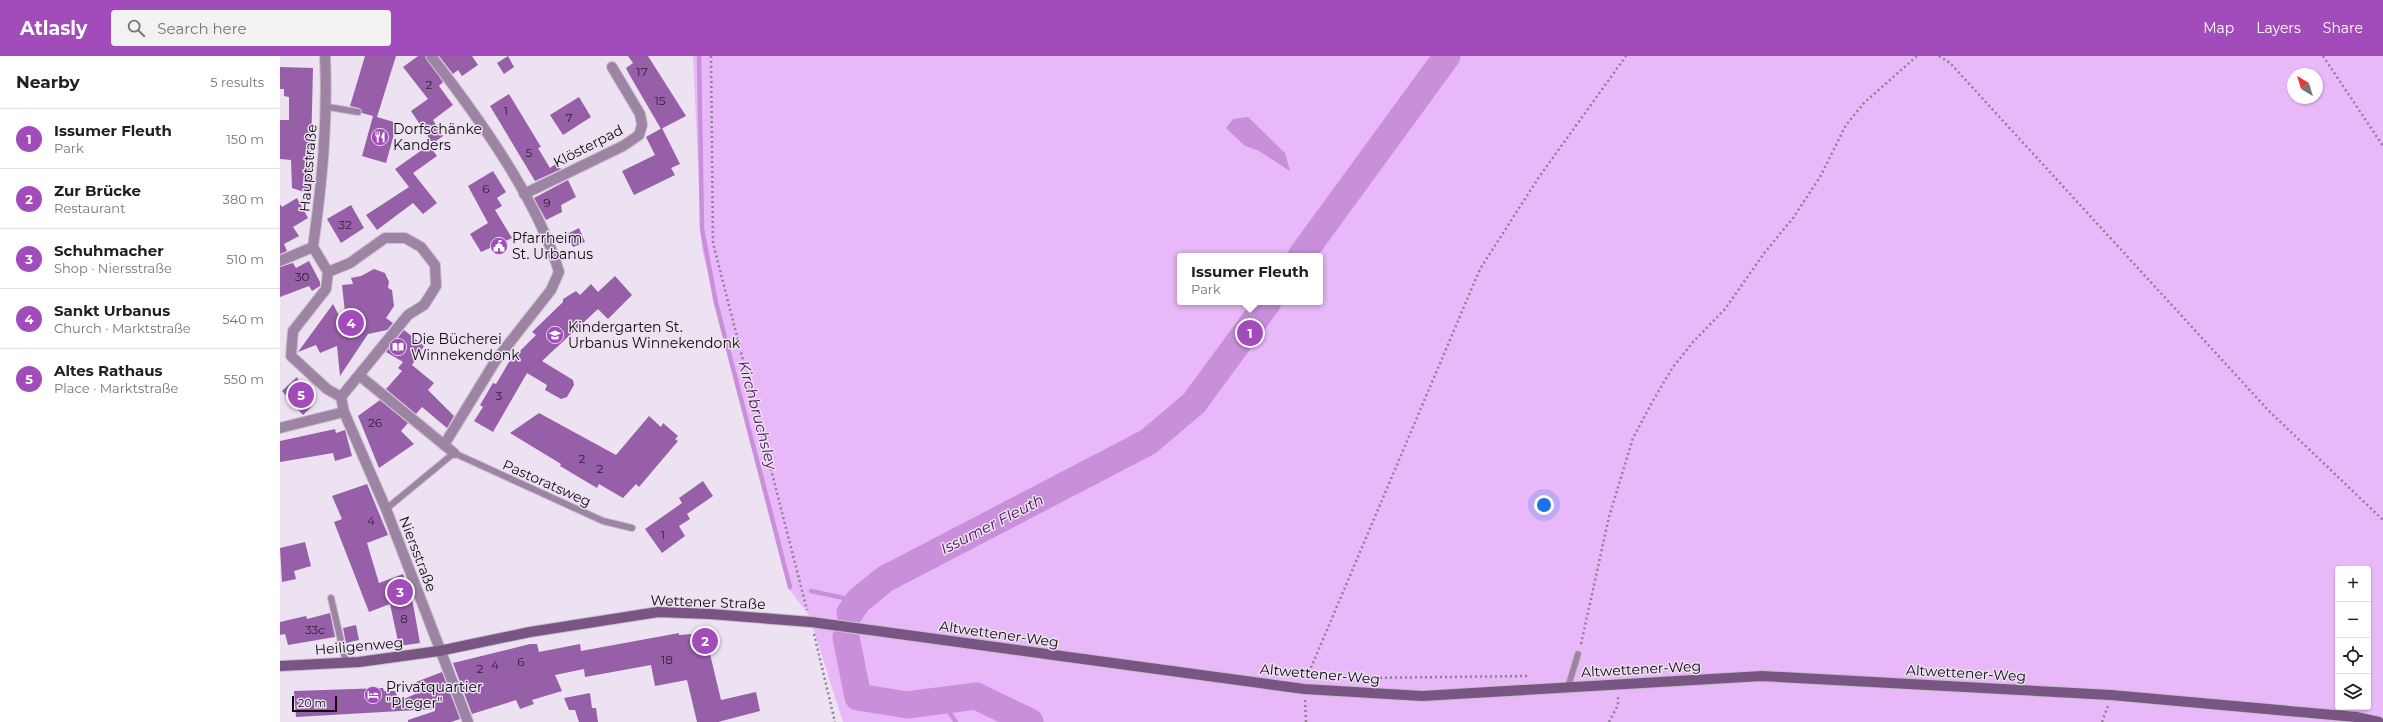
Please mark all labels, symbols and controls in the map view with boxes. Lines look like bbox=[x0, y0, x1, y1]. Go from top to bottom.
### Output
search box bbox=[111, 10, 391, 46]
text: Atlasly bbox=[20, 17, 87, 40]
icon: search bbox=[125, 17, 147, 39]
text: Search here bbox=[157, 19, 247, 38]
text: Map bbox=[2203, 19, 2234, 37]
text: Layers bbox=[2256, 19, 2301, 37]
text: Share bbox=[2323, 19, 2363, 37]
house number: 17 bbox=[636, 64, 648, 79]
north arrow bbox=[2287, 68, 2323, 104]
text: Nearby bbox=[16, 72, 80, 92]
text: 5 results bbox=[210, 74, 264, 90]
house number: 2 bbox=[426, 77, 433, 92]
house number: 15 bbox=[654, 93, 666, 108]
house number: 1 bbox=[504, 103, 508, 118]
house number: 7 bbox=[565, 110, 573, 125]
place label: Dorfschänke Kanders bbox=[393, 120, 482, 154]
text: Issumer Fleuth bbox=[54, 121, 172, 140]
street label: Klösterpad bbox=[550, 121, 626, 171]
street label: Hauptstraße bbox=[295, 123, 321, 213]
restaurant icon: Dorfschänke Kanders bbox=[370, 127, 390, 147]
text: 1 bbox=[26, 131, 32, 147]
text: 150 m bbox=[226, 131, 264, 147]
text: Park bbox=[54, 140, 84, 156]
house number: 5 bbox=[526, 145, 533, 160]
text: Zur Brücke bbox=[54, 181, 141, 200]
house number: 6 bbox=[482, 181, 490, 196]
text: 2 bbox=[25, 191, 33, 207]
text: 380 m bbox=[223, 191, 264, 207]
house number: 9 bbox=[543, 195, 551, 210]
text: Restaurant bbox=[54, 200, 125, 216]
house number: 32 bbox=[338, 217, 352, 232]
place label: Pfarrheim St. Urbanus bbox=[512, 229, 593, 263]
public building icon: Pfarrheim St. Urbanus bbox=[489, 236, 509, 256]
text: Schuhmacher bbox=[54, 241, 164, 260]
text: 3 bbox=[25, 251, 33, 267]
text: 510 m bbox=[226, 251, 264, 267]
popup bbox=[1177, 253, 1323, 305]
text: Shop · Niersstraße bbox=[54, 260, 172, 276]
text: Issumer Fleuth bbox=[1191, 262, 1309, 281]
house number: 30 bbox=[295, 269, 309, 284]
text: Park bbox=[1191, 281, 1221, 297]
text: Sankt Urbanus bbox=[54, 301, 170, 320]
pin: 4 bbox=[338, 308, 364, 338]
text: 4 bbox=[25, 311, 33, 327]
text: 540 m bbox=[222, 311, 264, 327]
place label: Kindergarten St. Urbanus Winnekendonk bbox=[568, 318, 741, 352]
pin: 1 bbox=[1237, 318, 1263, 348]
text: Church · Marktstraße bbox=[54, 320, 191, 336]
school or university icon: Kindergarten St. Urbanus Winnekendonk bbox=[545, 325, 565, 345]
place label: Die Bücherei Winnekendonk bbox=[411, 330, 520, 364]
library icon: Die Bücherei Winnekendonk bbox=[388, 337, 408, 357]
water label: Kirchbruchsley bbox=[734, 358, 782, 472]
text: Altes Rathaus bbox=[54, 361, 163, 380]
text: 5 bbox=[25, 371, 33, 387]
text: 550 m bbox=[224, 371, 264, 387]
text: Place · Marktstraße bbox=[54, 380, 178, 396]
pin: 5 bbox=[288, 380, 314, 410]
house number: 3 bbox=[496, 388, 503, 403]
house number: 26 bbox=[368, 415, 382, 430]
house number: 2 bbox=[579, 451, 586, 466]
street label: Pastoratsweg bbox=[500, 455, 594, 511]
house number: 2 bbox=[597, 461, 604, 476]
water label: Issumer Fleuth bbox=[937, 490, 1047, 558]
your location bbox=[1534, 495, 1554, 515]
house number: 4 bbox=[367, 513, 375, 528]
street label: Niersstraße bbox=[395, 514, 441, 594]
house number: 1 bbox=[661, 527, 665, 542]
map controls bbox=[2335, 566, 2371, 710]
button: + bbox=[2335, 566, 2371, 602]
pin: 3 bbox=[387, 577, 413, 607]
street label: Wettener Straße bbox=[650, 591, 766, 613]
button: − bbox=[2335, 602, 2371, 638]
house number: 8 bbox=[400, 611, 408, 626]
street label: Altwettener-Weg bbox=[938, 617, 1060, 651]
house number: 33c bbox=[305, 622, 325, 637]
pin: 2 bbox=[692, 626, 718, 656]
street label: Heiligenweg bbox=[314, 633, 404, 659]
button: locate bbox=[2335, 638, 2371, 674]
house number: 18 bbox=[661, 652, 673, 667]
house number: 6 bbox=[517, 654, 525, 669]
house number: 4 bbox=[491, 657, 499, 672]
street label: Altwettener-Weg bbox=[1580, 657, 1702, 681]
street label: Altwettener-Weg bbox=[1259, 660, 1381, 688]
house number: 2 bbox=[477, 661, 484, 676]
street label: Altwettener-Weg bbox=[1905, 661, 2027, 685]
button: layers bbox=[2335, 674, 2371, 710]
place label: Privatquartier "Pleger" bbox=[386, 678, 483, 712]
hotel icon: Privatquartier "Pleger" bbox=[363, 685, 383, 705]
scale bar bbox=[292, 694, 337, 713]
text: 20 m bbox=[298, 696, 326, 710]

